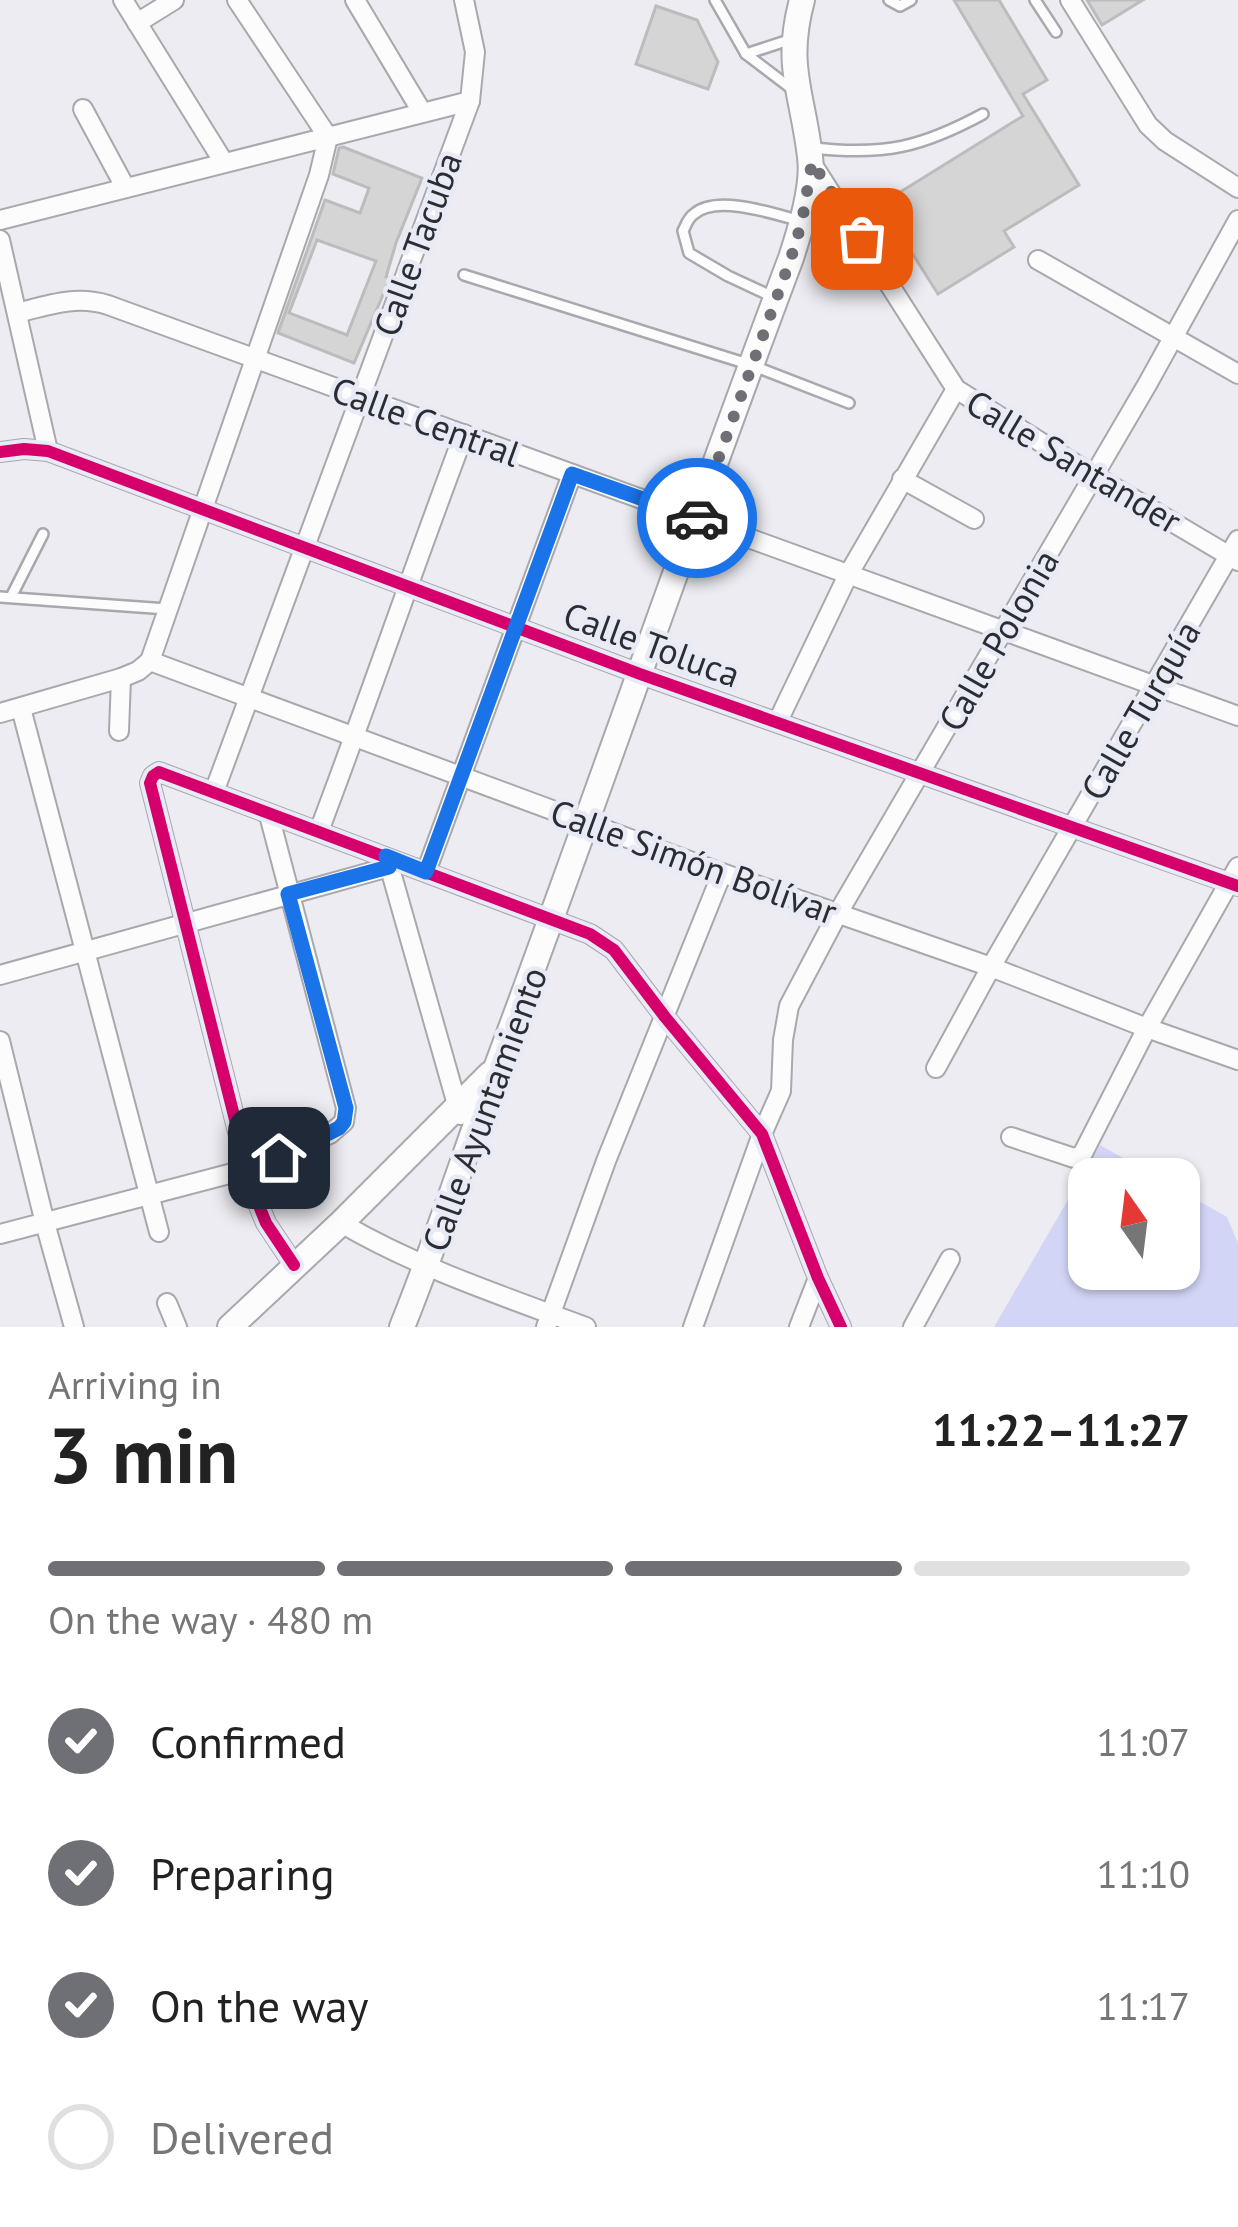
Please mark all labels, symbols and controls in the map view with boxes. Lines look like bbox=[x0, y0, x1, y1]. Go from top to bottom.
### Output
street label: Calle Tacuba bbox=[362, 145, 472, 343]
pin bbox=[811, 188, 913, 290]
icon: bag bbox=[829, 206, 895, 272]
street label: Calle Central bbox=[325, 365, 527, 477]
street label: Calle Santander bbox=[958, 378, 1190, 544]
courier bbox=[637, 458, 757, 578]
icon: car bbox=[664, 485, 730, 551]
street label: Calle Polonia bbox=[927, 541, 1069, 739]
street label: Calle Toluca bbox=[557, 590, 747, 698]
street label: Calle Turquía bbox=[1070, 612, 1210, 808]
street label: Calle Simón Bolívar bbox=[544, 787, 844, 935]
street label: Calle Ayuntamiento bbox=[411, 960, 557, 1258]
pin bbox=[228, 1107, 330, 1209]
icon: home bbox=[246, 1125, 312, 1191]
north arrow bbox=[1068, 1158, 1200, 1290]
map controls bbox=[1068, 1158, 1200, 1290]
text: Arriving in bbox=[48, 1359, 222, 1410]
text: 11:22–11:27 bbox=[932, 1400, 1190, 1458]
text: 3 min bbox=[48, 1404, 238, 1505]
text: On the way · 480 m bbox=[48, 1594, 373, 1645]
icon: check bbox=[48, 1708, 114, 1774]
text: Confirmed bbox=[150, 1712, 346, 1770]
text: 11:07 bbox=[1096, 1716, 1190, 1767]
icon: check bbox=[48, 1840, 114, 1906]
text: Preparing bbox=[150, 1844, 335, 1902]
text: 11:10 bbox=[1096, 1848, 1190, 1899]
icon: check bbox=[48, 1972, 114, 2038]
text: On the way bbox=[150, 1976, 369, 2034]
text: 11:17 bbox=[1096, 1980, 1190, 2031]
text: Delivered bbox=[150, 2108, 334, 2166]

